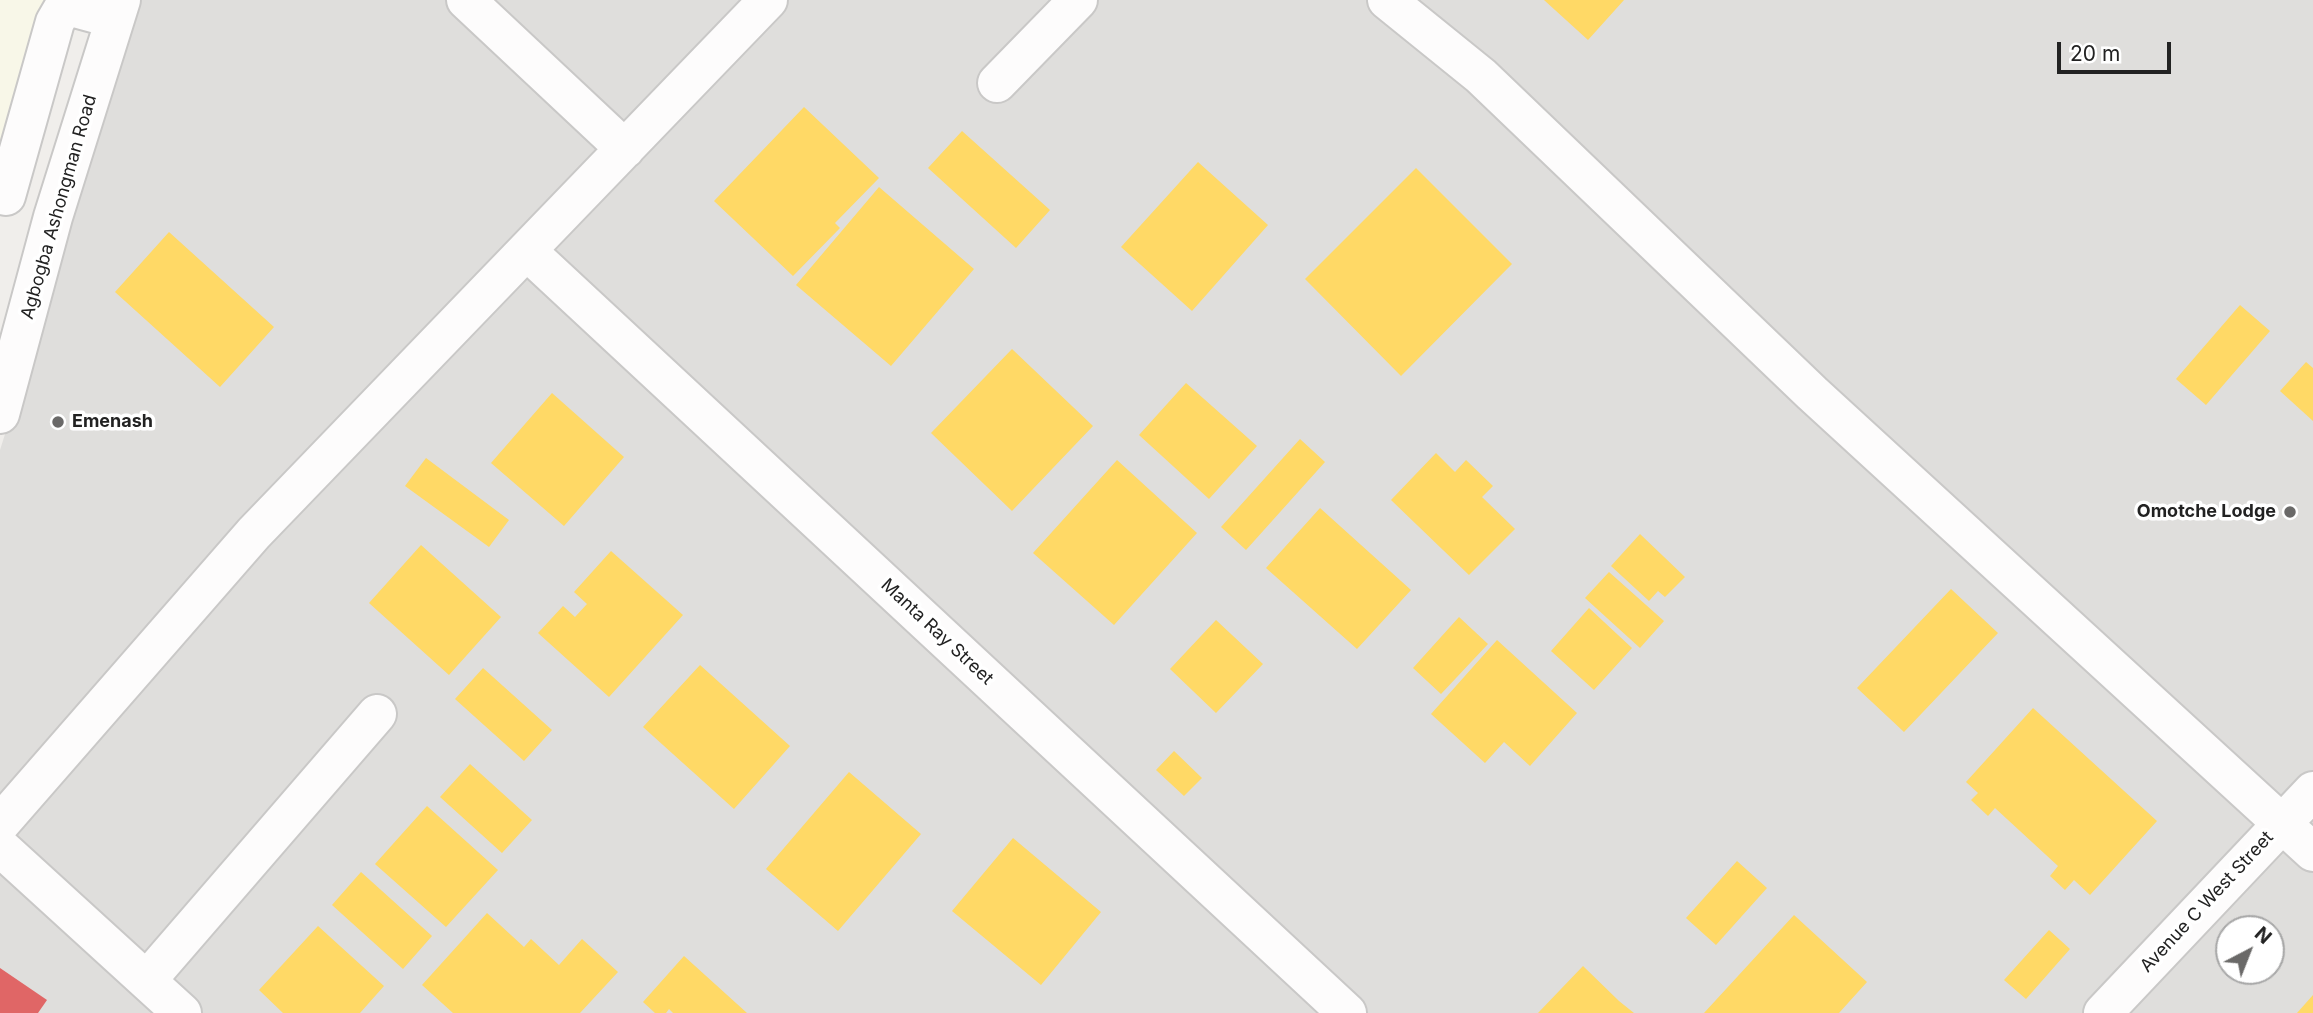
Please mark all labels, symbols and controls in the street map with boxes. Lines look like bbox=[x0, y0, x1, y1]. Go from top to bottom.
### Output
scale bar bbox=[2061, 28, 2175, 72]
text: 20 m bbox=[2070, 41, 2120, 66]
street label: Agbogba Ashongman Road bbox=[17, 92, 101, 322]
place label: Emenash bbox=[72, 411, 153, 433]
marker: Emenash bbox=[50, 414, 66, 430]
place label: Omotche Lodge bbox=[2137, 501, 2276, 523]
marker: Omotche Lodge bbox=[2282, 504, 2298, 520]
street label: Manta Ray Street bbox=[876, 574, 998, 690]
street label: Avenue C West Street bbox=[2136, 827, 2278, 977]
north arrow bbox=[2215, 915, 2285, 985]
text: N bbox=[2250, 922, 2276, 949]

